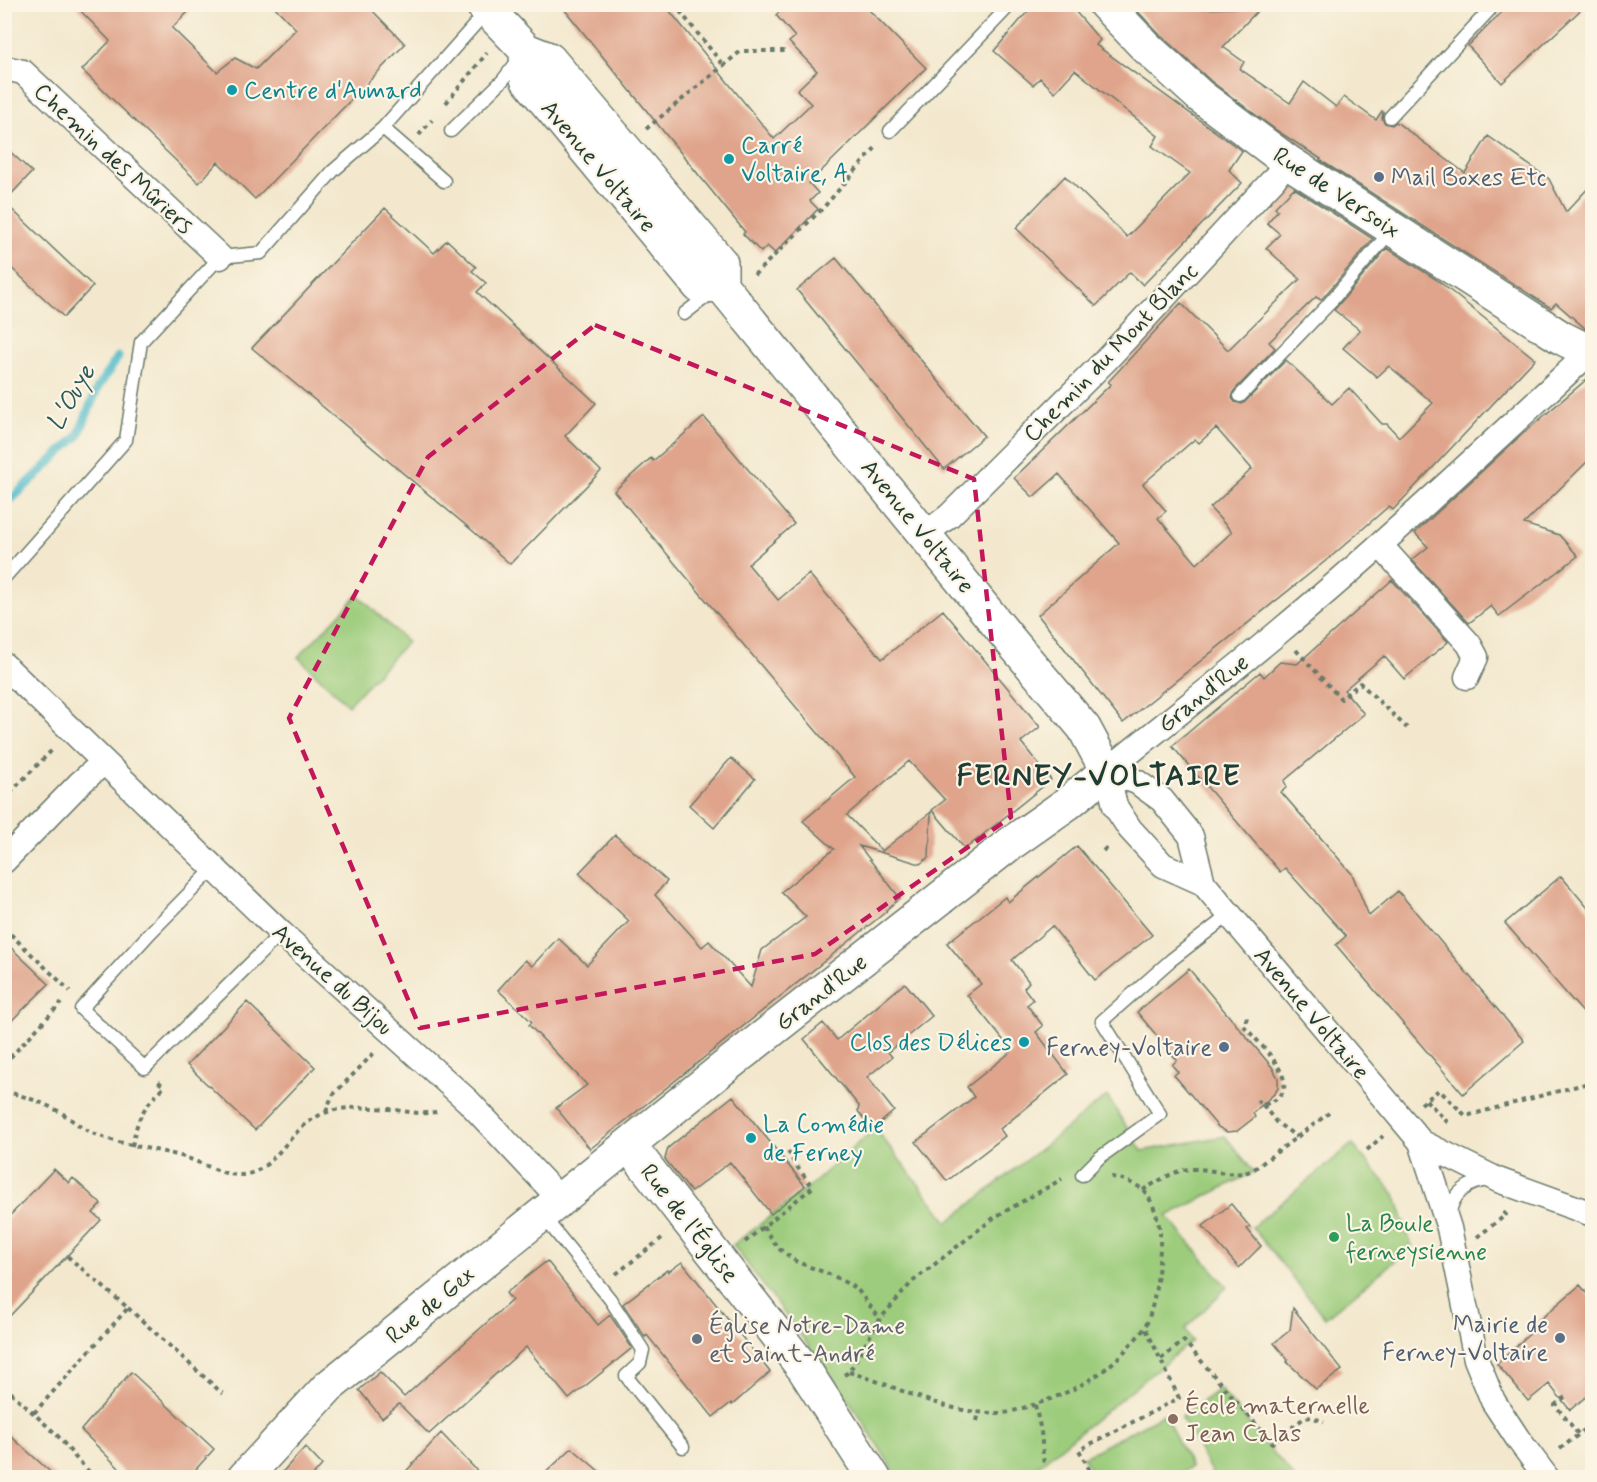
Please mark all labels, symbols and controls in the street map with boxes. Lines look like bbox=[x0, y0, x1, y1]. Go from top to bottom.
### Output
place label: Centre d'Aumard bbox=[244, 76, 422, 107]
street label: Chemin des Mûriers bbox=[26, 77, 200, 241]
marker: Centre d'Aumard bbox=[225, 83, 239, 97]
street label: Avenue Voltaire bbox=[533, 94, 663, 240]
place label: Carré Voltaire, A bbox=[741, 131, 848, 190]
street label: Rue de Versoix bbox=[1267, 141, 1406, 246]
marker: Carré Voltaire, A bbox=[722, 152, 736, 166]
place label: Mail Boxes Etc bbox=[1391, 163, 1547, 194]
marker: Mail Boxes Etc bbox=[1372, 170, 1386, 184]
street label: Chemin du Mont Blanc bbox=[1017, 257, 1205, 450]
water label: L'Ouye bbox=[39, 358, 105, 437]
street label: Avenue Voltaire bbox=[853, 453, 981, 601]
street label: Grand'Rue bbox=[1152, 648, 1256, 740]
district label: FERNEY-VOLTAIRE bbox=[957, 757, 1241, 796]
street label: Avenue du Bijou bbox=[265, 917, 399, 1043]
street label: Avenue Voltaire bbox=[1246, 941, 1376, 1087]
street label: Grand'Rue bbox=[770, 947, 874, 1039]
place label: Clos des Délices bbox=[849, 1028, 1012, 1059]
place label: Ferney-Voltaire bbox=[1046, 1033, 1212, 1064]
marker: Clos des Délices bbox=[1017, 1035, 1031, 1049]
marker: Ferney-Voltaire bbox=[1217, 1040, 1231, 1054]
place label: La Comédie de Ferney bbox=[763, 1110, 884, 1169]
marker: La Comédie de Ferney bbox=[744, 1131, 758, 1145]
street label: Rue de l'Église bbox=[632, 1157, 747, 1290]
place label: La Boule ferneysienne bbox=[1346, 1209, 1487, 1268]
marker: La Boule ferneysienne bbox=[1327, 1230, 1341, 1244]
street label: Rue de Gex bbox=[380, 1261, 482, 1352]
place label: Église Notre-Dame et Saint-André bbox=[709, 1309, 905, 1370]
place label: Mairie de Ferney-Voltaire bbox=[1382, 1310, 1548, 1369]
marker: Mairie de Ferney-Voltaire bbox=[1553, 1331, 1567, 1345]
marker: Église Notre-Dame et Saint-André bbox=[690, 1332, 704, 1346]
place label: École maternelle Jean Calas bbox=[1185, 1389, 1370, 1450]
marker: École maternelle Jean Calas bbox=[1166, 1412, 1180, 1426]

